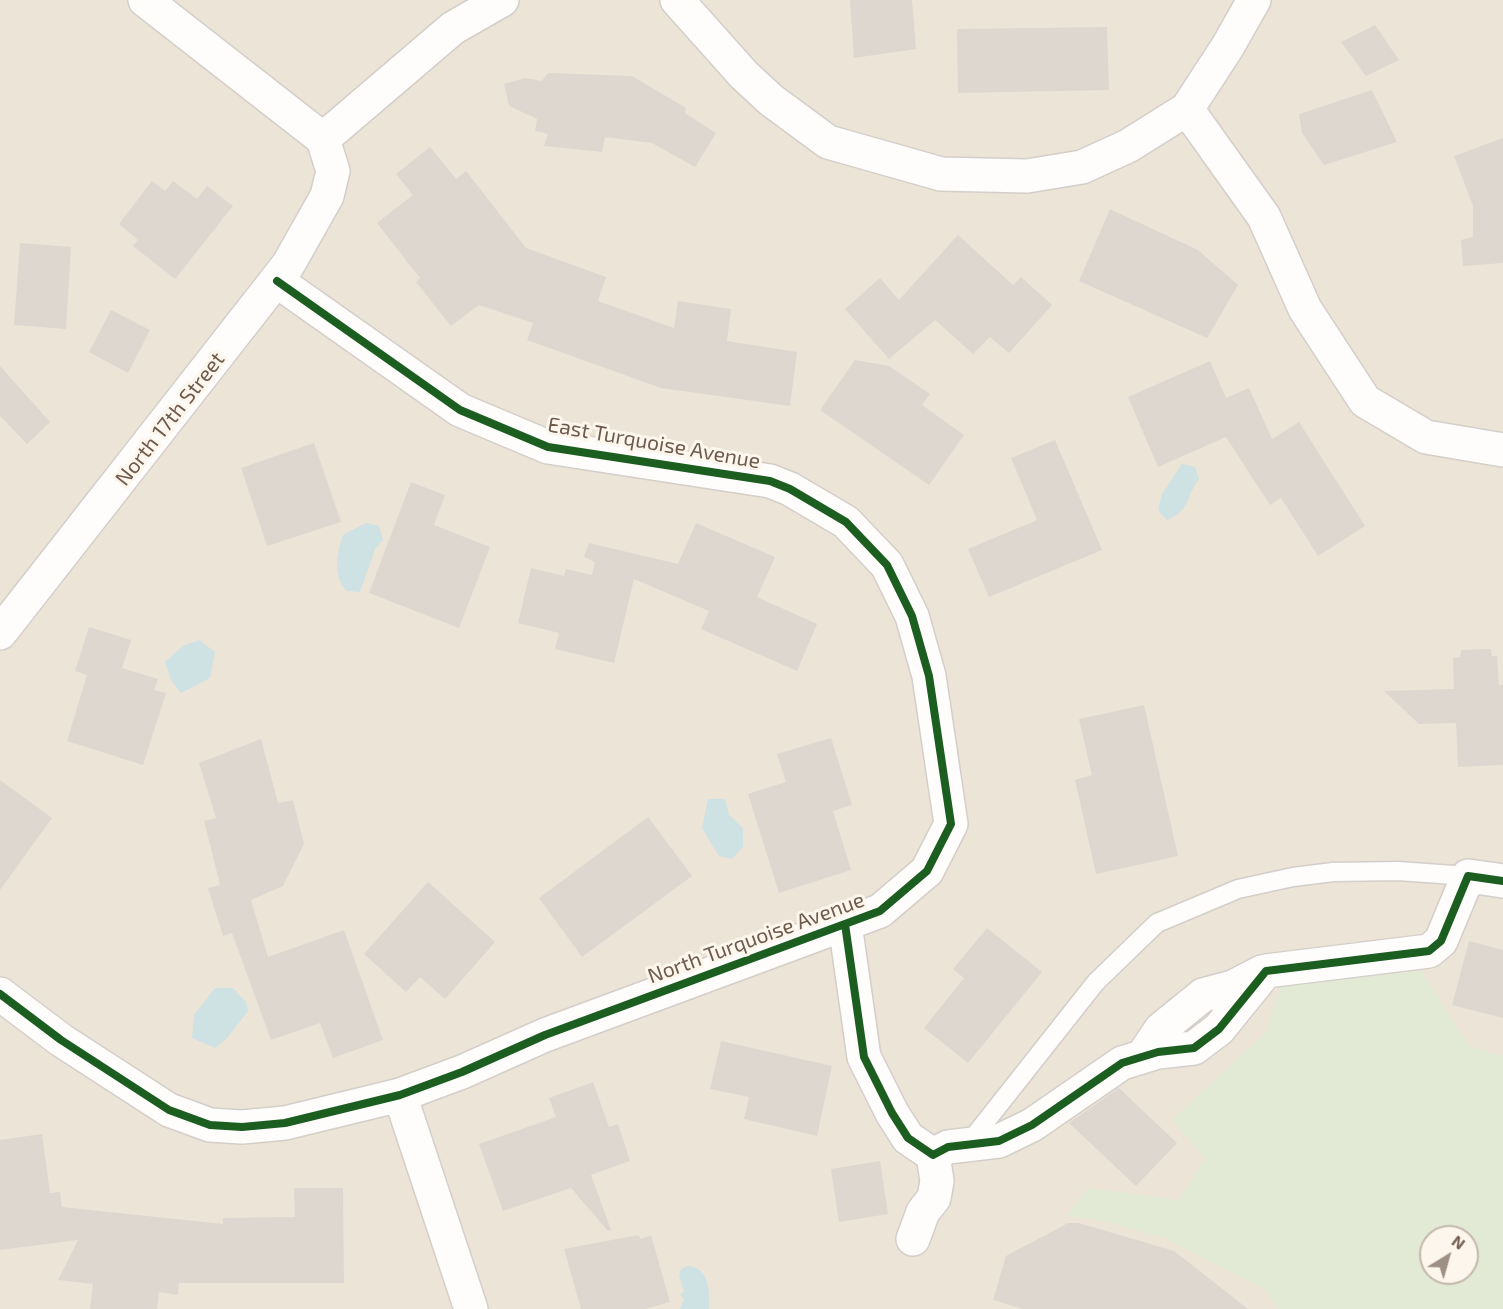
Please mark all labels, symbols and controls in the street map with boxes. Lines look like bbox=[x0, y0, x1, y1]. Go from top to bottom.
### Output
street label: North 17th Street bbox=[110, 347, 230, 491]
street label: East Turquoise Avenue bbox=[546, 412, 762, 474]
street label: North Turquoise Avenue bbox=[644, 887, 868, 989]
north arrow bbox=[1419, 1225, 1479, 1285]
text: N bbox=[1449, 1231, 1469, 1253]

